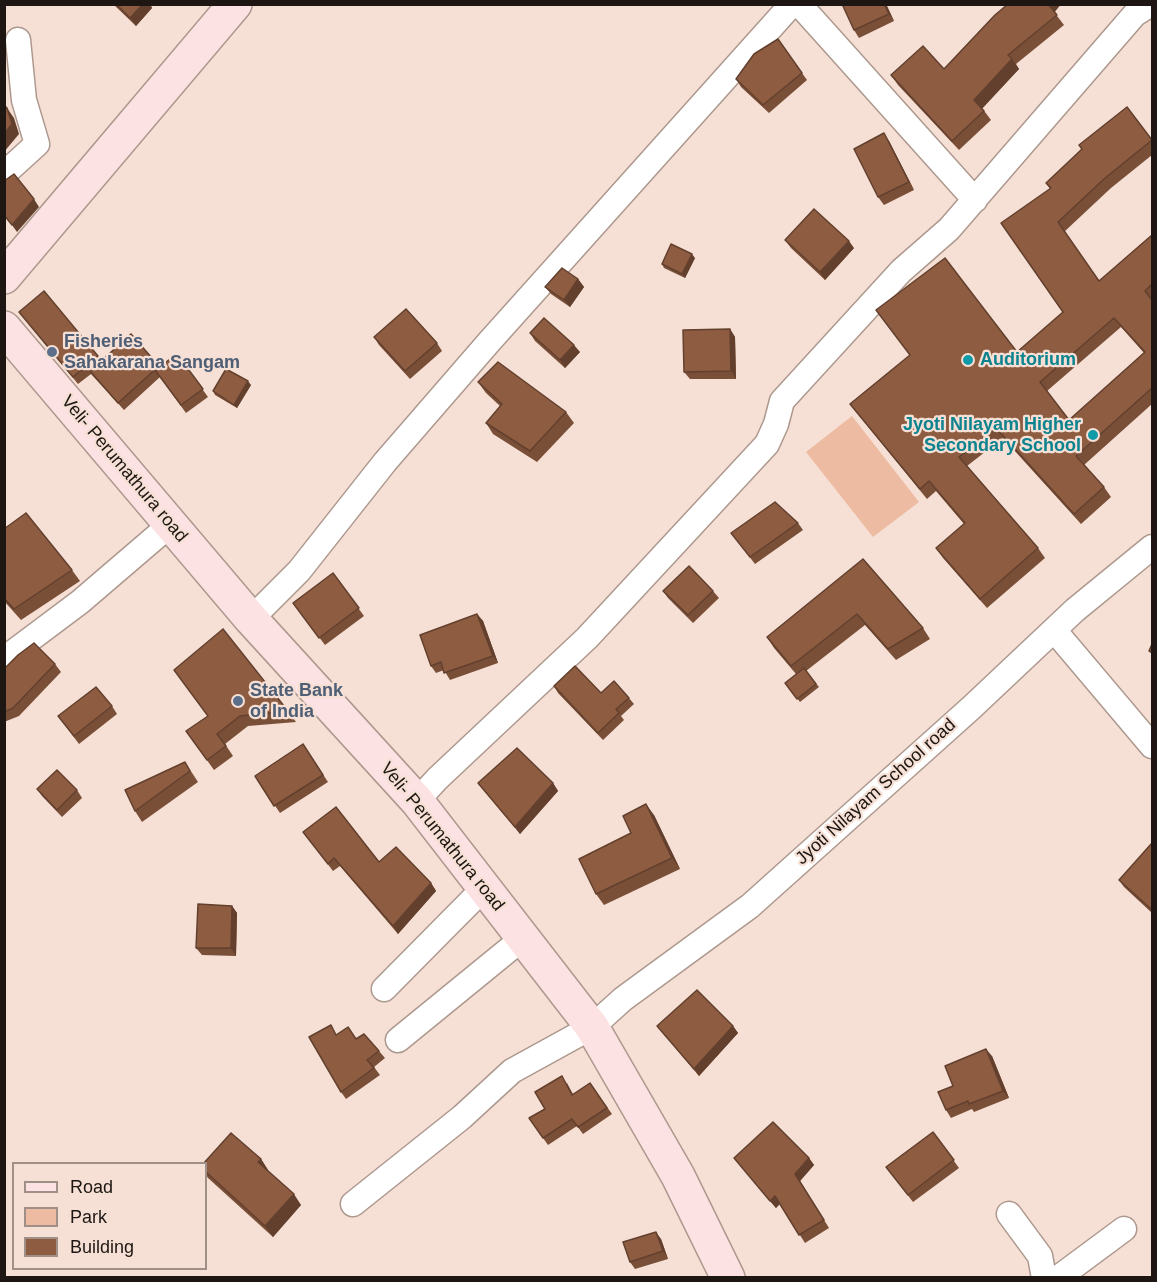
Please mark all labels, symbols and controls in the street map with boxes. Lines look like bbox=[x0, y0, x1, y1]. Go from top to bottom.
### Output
place label: Fisheries Sahakarana Sangam bbox=[64, 331, 240, 374]
marker: Fisheries Sahakarana Sangam bbox=[45, 345, 59, 359]
place label: Auditorium bbox=[980, 349, 1076, 371]
marker: Auditorium bbox=[961, 353, 975, 367]
street label: Veli- Perumathura road bbox=[56, 391, 192, 547]
place label: Jyoti Nilayam Higher Secondary School bbox=[903, 414, 1081, 456]
marker: Jyoti Nilayam Higher Secondary School bbox=[1086, 428, 1100, 442]
place label: State Bank of India bbox=[250, 680, 343, 722]
marker: State Bank of India bbox=[231, 694, 245, 708]
street label: Jyoti Nilayam School road bbox=[791, 714, 961, 870]
street label: Veli- Perumathura road bbox=[375, 758, 509, 916]
legend bbox=[12, 1162, 207, 1270]
text: Road bbox=[70, 1177, 113, 1197]
text: Park bbox=[70, 1207, 107, 1227]
text: Building bbox=[70, 1237, 134, 1257]

